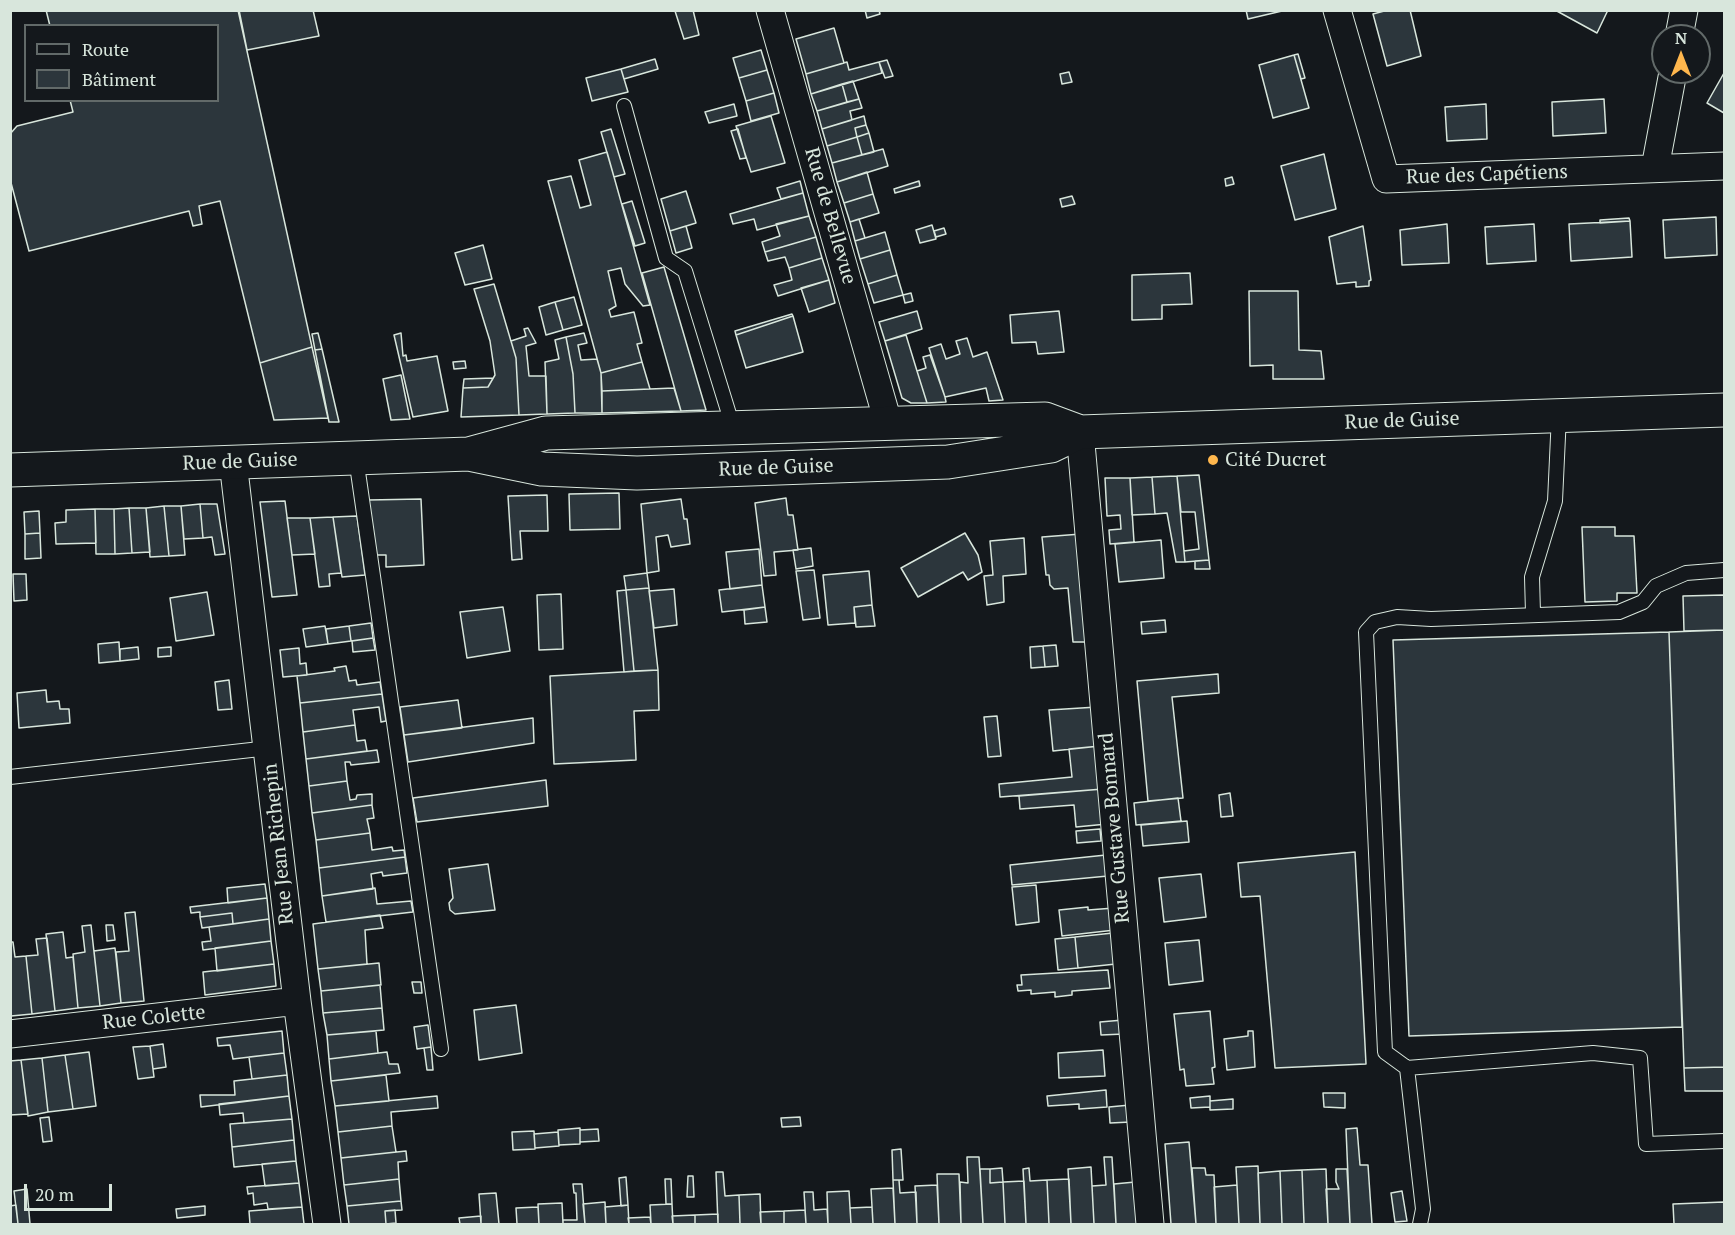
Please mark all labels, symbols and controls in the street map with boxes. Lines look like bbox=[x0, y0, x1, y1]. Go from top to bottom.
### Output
legend bbox=[24, 24, 219, 102]
north arrow bbox=[1651, 24, 1711, 84]
text: N bbox=[1675, 27, 1687, 49]
text: Route bbox=[82, 37, 129, 61]
text: Bâtiment bbox=[82, 67, 156, 91]
street label: Rue de Bellevue bbox=[799, 145, 861, 287]
street label: Rue des Capétiens bbox=[1406, 160, 1568, 190]
street label: Rue de Guise bbox=[1344, 407, 1460, 435]
street label: Rue de Guise bbox=[182, 448, 298, 476]
place label: Cité Ducret bbox=[1225, 448, 1326, 472]
marker: Cité Ducret bbox=[1206, 453, 1220, 467]
street label: Rue de Guise bbox=[718, 454, 834, 482]
street label: Rue Gustave Bonnard bbox=[1095, 732, 1135, 924]
street label: Rue Jean Richepin bbox=[259, 762, 299, 926]
street label: Rue Colette bbox=[101, 1001, 207, 1035]
scale bar bbox=[27, 1172, 116, 1210]
text: 20 m bbox=[35, 1182, 74, 1206]

